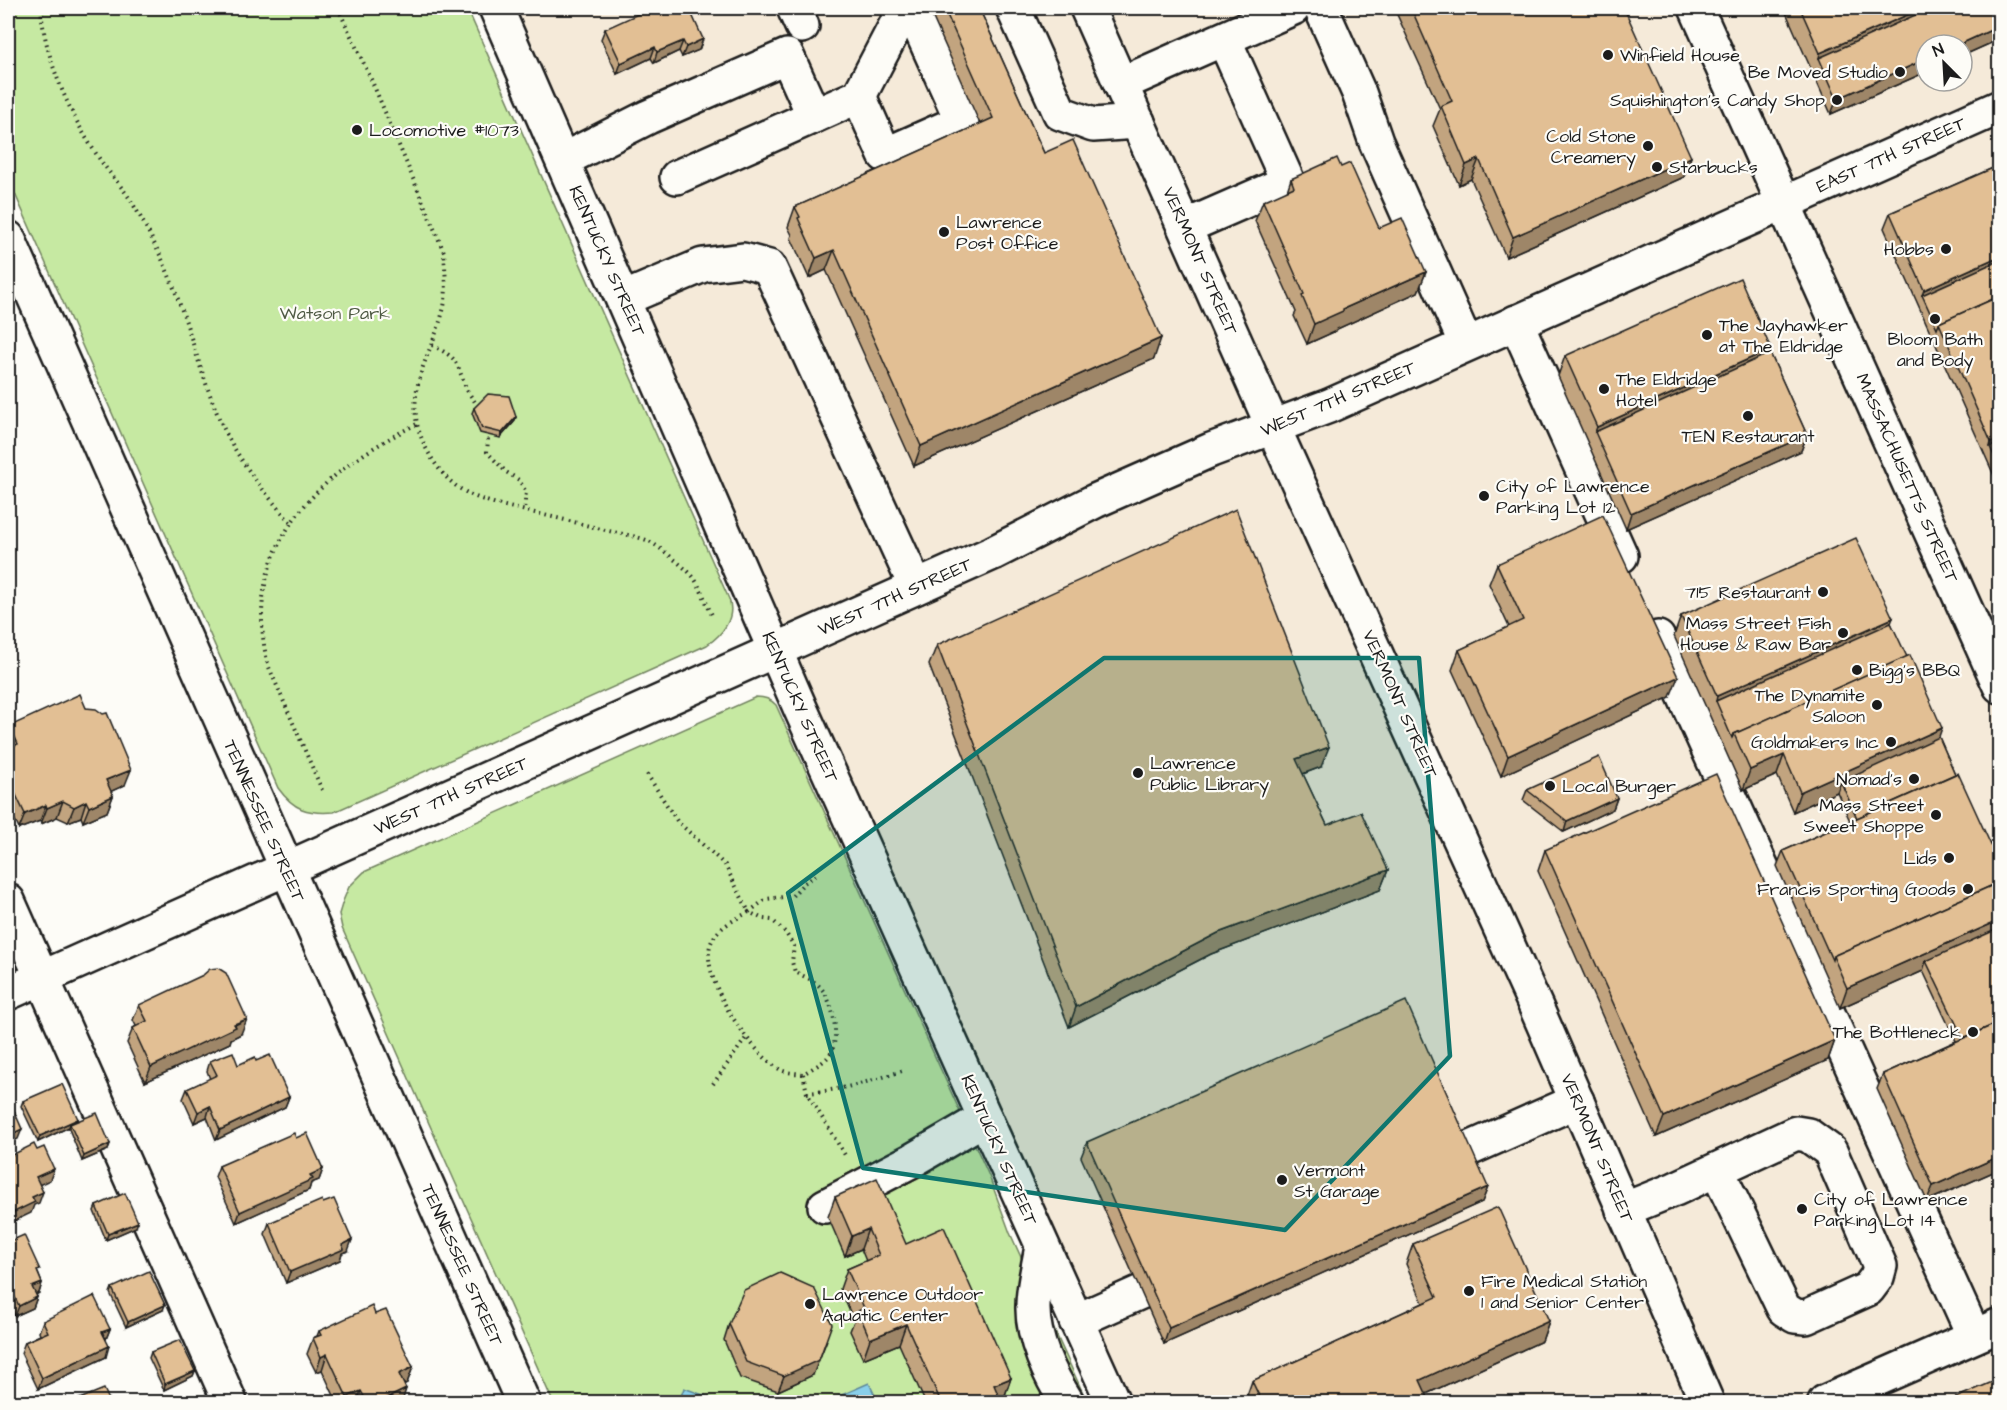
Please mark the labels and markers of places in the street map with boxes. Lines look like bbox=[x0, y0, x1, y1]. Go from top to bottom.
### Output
place label: Winfield House bbox=[1620, 43, 1740, 68]
marker: Winfield House bbox=[1601, 48, 1615, 62]
place label: Be Moved Studio bbox=[1748, 60, 1888, 85]
marker: Be Moved Studio bbox=[1893, 65, 1907, 79]
place label: Squishington's Candy Shop bbox=[1610, 88, 1825, 114]
marker: Squishington's Candy Shop bbox=[1830, 93, 1844, 107]
place label: Locomotive #1073 bbox=[369, 118, 519, 143]
marker: Locomotive #1073 bbox=[350, 123, 364, 137]
place label: Cold Stone Creamery bbox=[1546, 124, 1636, 171]
marker: Cold Stone Creamery bbox=[1641, 139, 1655, 153]
place label: Starbucks bbox=[1669, 155, 1758, 180]
marker: Starbucks bbox=[1650, 160, 1664, 174]
place label: Lawrence Post Office bbox=[956, 210, 1059, 256]
marker: Lawrence Post Office bbox=[937, 225, 951, 239]
place label: Hobbs bbox=[1884, 237, 1934, 262]
marker: Hobbs bbox=[1939, 242, 1953, 256]
marker: Bloom Bath and Body bbox=[1928, 312, 1942, 326]
place label: The Jayhawker at The Eldridge bbox=[1719, 313, 1848, 360]
place label: Bloom Bath and Body bbox=[1887, 327, 1983, 374]
marker: The Jayhawker at The Eldridge bbox=[1700, 328, 1714, 342]
place label: The Eldridge Hotel bbox=[1616, 367, 1717, 413]
marker: The Eldridge Hotel bbox=[1597, 382, 1611, 396]
marker: TEN Restaurant bbox=[1741, 409, 1755, 423]
place label: TEN Restaurant bbox=[1682, 424, 1815, 449]
place label: City of Lawrence Parking Lot 12 bbox=[1496, 474, 1650, 521]
marker: City of Lawrence Parking Lot 12 bbox=[1477, 489, 1491, 503]
place label: 715 Restaurant bbox=[1685, 580, 1812, 605]
marker: 715 Restaurant bbox=[1816, 585, 1830, 599]
place label: Mass Street Fish House & Raw Bar bbox=[1680, 611, 1831, 657]
marker: Mass Street Fish House & Raw Bar bbox=[1836, 626, 1850, 640]
place label: Bigg's BBQ bbox=[1869, 658, 1961, 684]
marker: Bigg's BBQ bbox=[1850, 663, 1864, 677]
place label: The Dynamite Saloon bbox=[1754, 683, 1865, 729]
marker: The Dynamite Saloon bbox=[1870, 698, 1884, 712]
place label: Goldmakers Inc bbox=[1751, 730, 1879, 755]
marker: Goldmakers Inc bbox=[1884, 735, 1898, 749]
place label: Lawrence Public Library bbox=[1150, 751, 1269, 798]
marker: Lawrence Public Library bbox=[1131, 766, 1145, 780]
place label: Nomad's bbox=[1836, 767, 1902, 792]
marker: Nomad's bbox=[1907, 772, 1921, 786]
place label: Local Burger bbox=[1562, 774, 1676, 800]
marker: Local Burger bbox=[1543, 779, 1557, 793]
place label: Mass Street Sweet Shoppe bbox=[1804, 793, 1925, 839]
marker: Mass Street Sweet Shoppe bbox=[1929, 808, 1943, 822]
place label: Lids bbox=[1904, 846, 1937, 871]
marker: Lids bbox=[1942, 851, 1956, 865]
place label: Francis Sporting Goods bbox=[1757, 877, 1956, 903]
marker: Francis Sporting Goods bbox=[1961, 882, 1975, 896]
place label: The Bottleneck bbox=[1833, 1020, 1961, 1045]
marker: The Bottleneck bbox=[1966, 1025, 1980, 1039]
place label: Vermont St Garage bbox=[1294, 1158, 1380, 1205]
marker: Vermont St Garage bbox=[1275, 1173, 1289, 1187]
place label: City of Lawrence Parking Lot 14 bbox=[1814, 1187, 1968, 1234]
marker: City of Lawrence Parking Lot 14 bbox=[1795, 1202, 1809, 1216]
place label: Fire Medical Station 1 and Senior Center bbox=[1481, 1269, 1647, 1315]
place label: Lawrence Outdoor Aquatic Center bbox=[822, 1282, 983, 1328]
marker: Fire Medical Station 1 and Senior Center bbox=[1462, 1284, 1476, 1298]
marker: Lawrence Outdoor Aquatic Center bbox=[803, 1297, 817, 1311]

